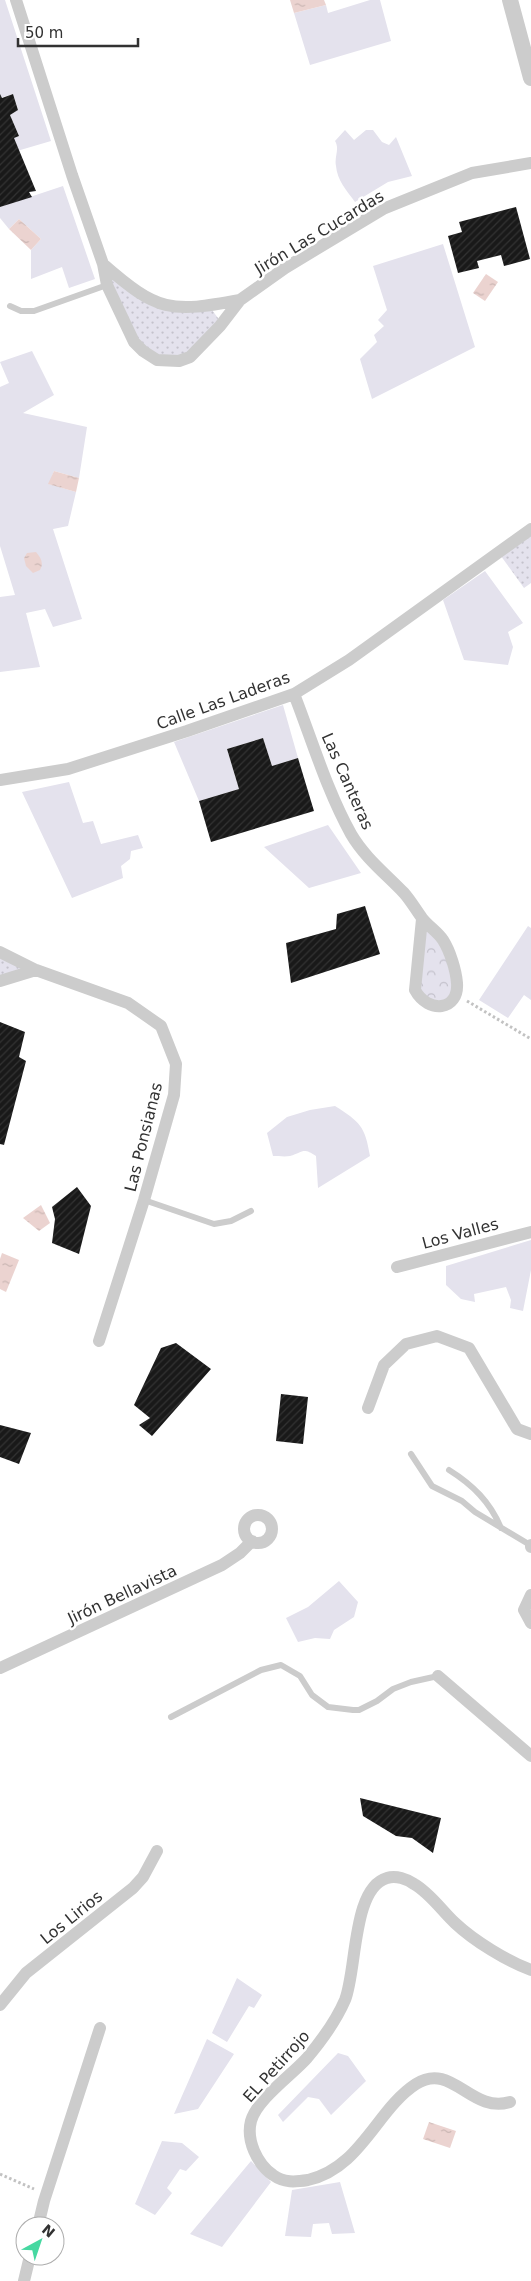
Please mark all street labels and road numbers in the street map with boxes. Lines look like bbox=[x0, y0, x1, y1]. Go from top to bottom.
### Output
street label: Jirón Las Cucardas bbox=[250, 186, 387, 279]
street label: Calle Las Laderas bbox=[154, 668, 292, 733]
street label: Las Canteras bbox=[318, 730, 377, 833]
street label: Las Ponsianas bbox=[121, 1080, 166, 1194]
street label: Los Valles bbox=[420, 1214, 500, 1253]
street label: Jirón Bellavista bbox=[64, 1561, 180, 1628]
street label: Los Lirios bbox=[36, 1887, 106, 1948]
street label: EL Petirrojo bbox=[239, 2026, 314, 2106]

